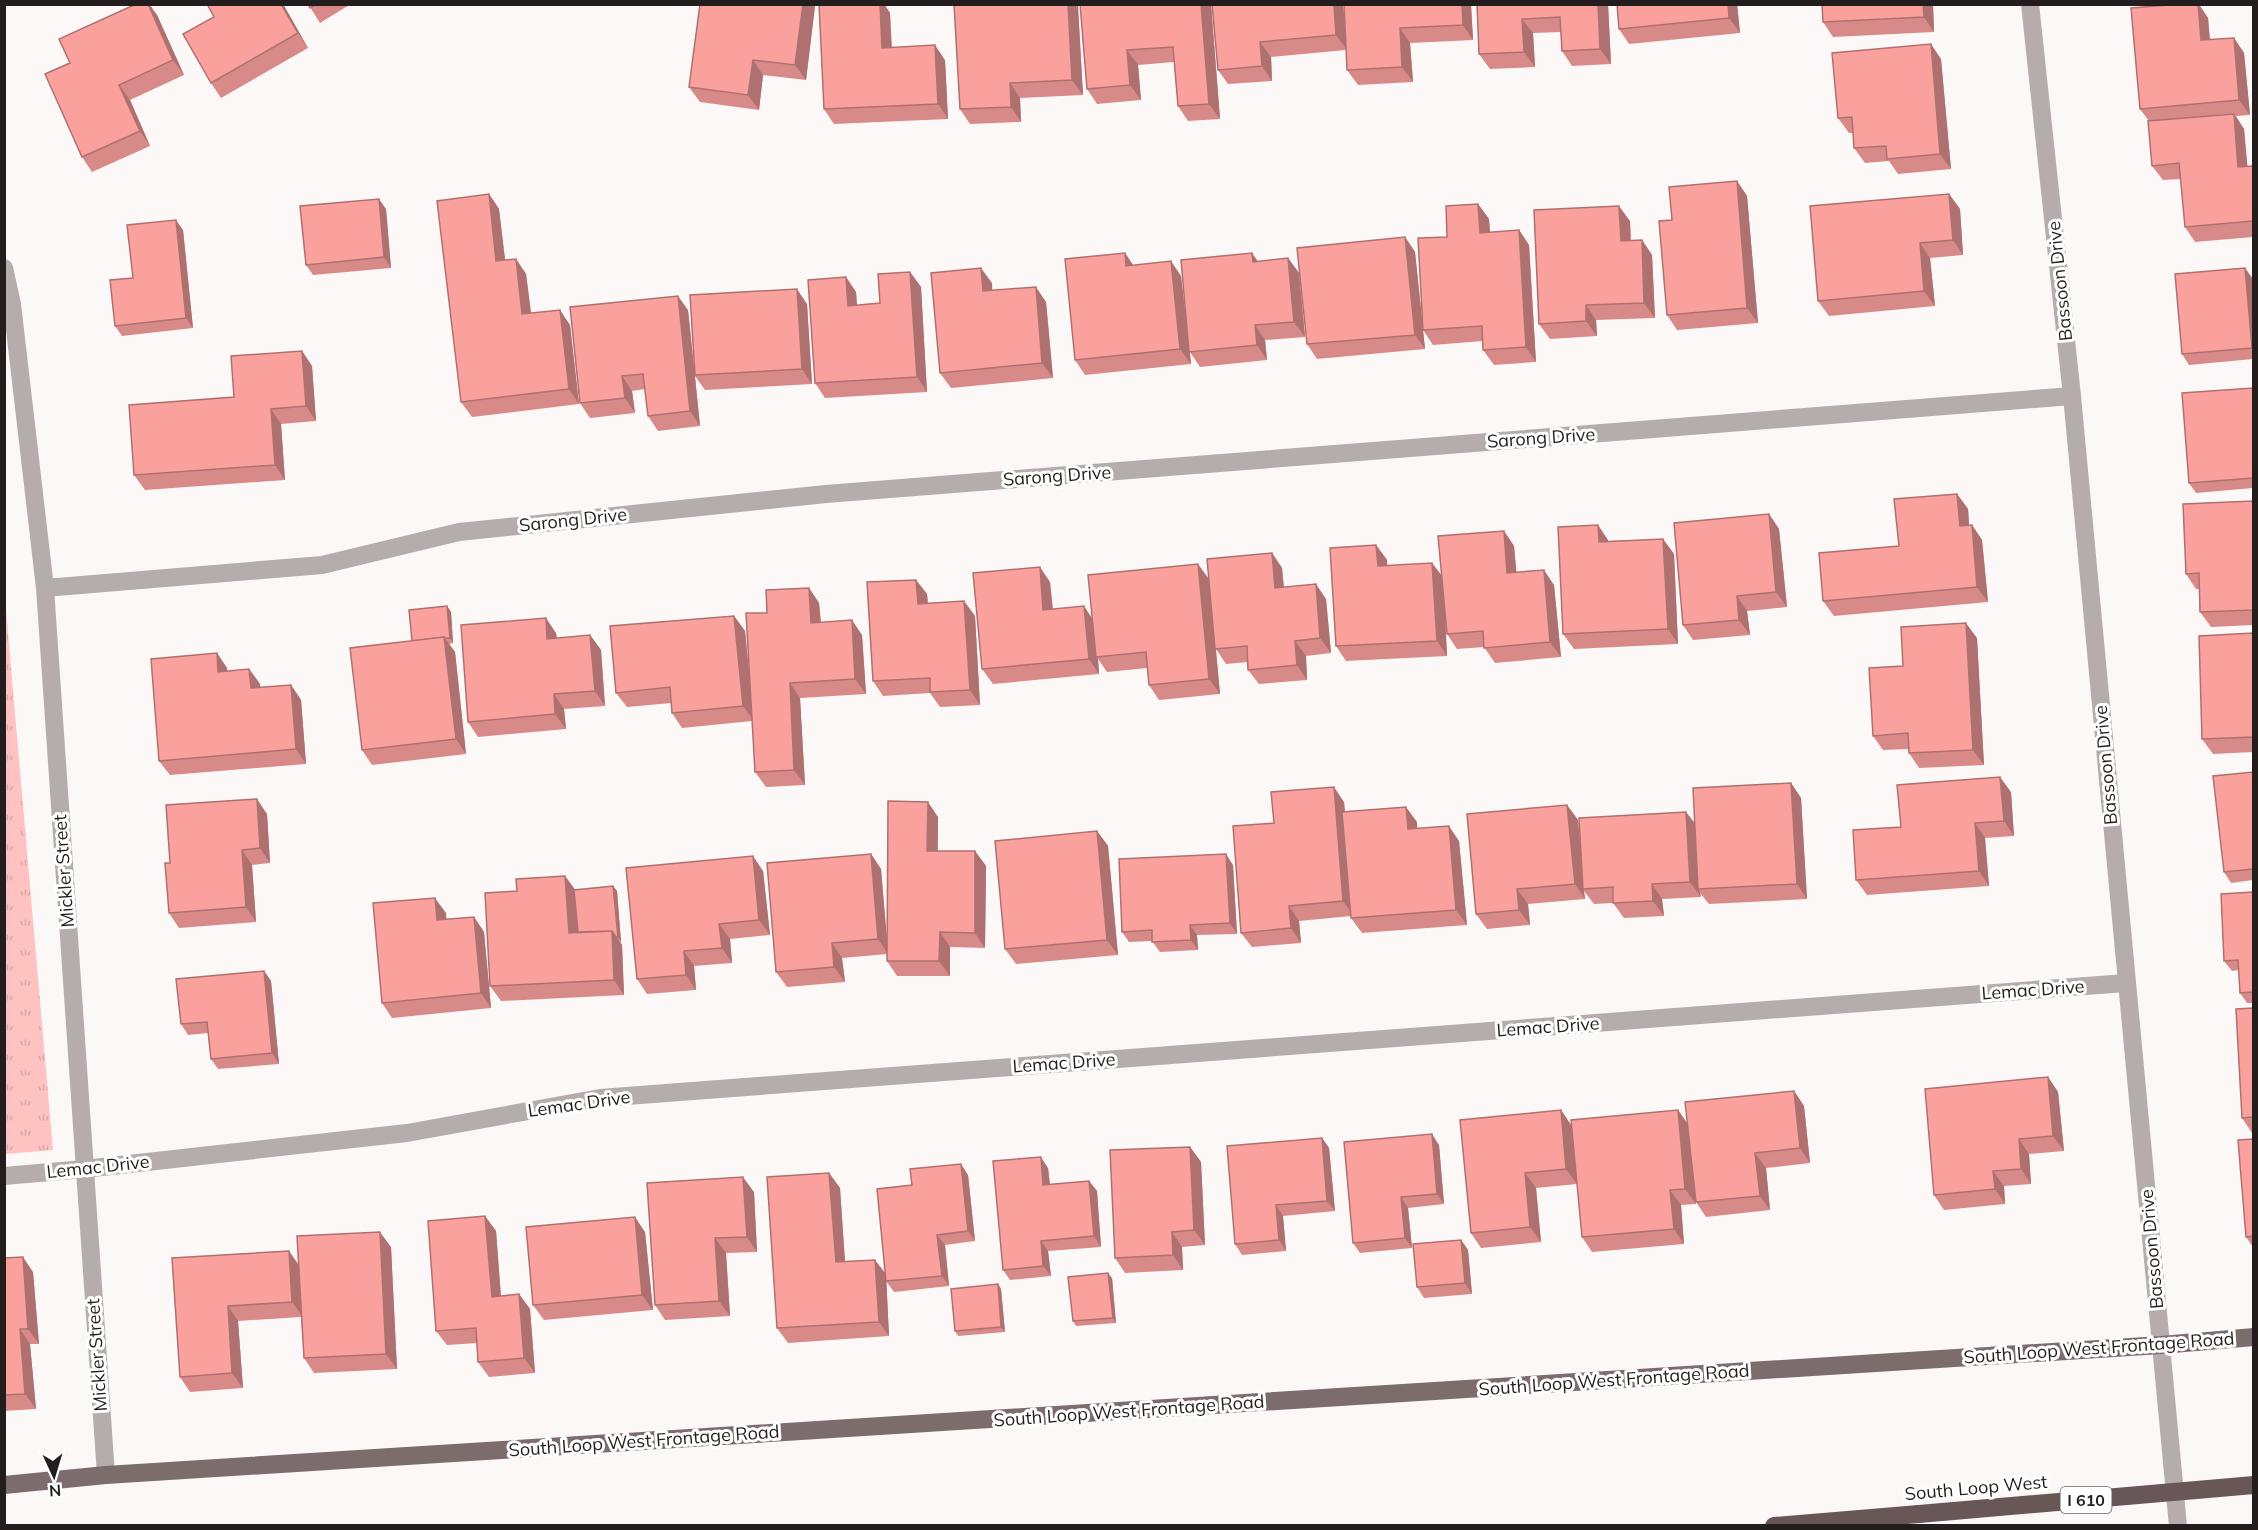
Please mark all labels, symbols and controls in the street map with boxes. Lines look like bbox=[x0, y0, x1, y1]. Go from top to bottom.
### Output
street label: Bassoon Drive bbox=[2042, 220, 2077, 342]
street label: Sarong Drive bbox=[1486, 422, 1596, 453]
street label: Sarong Drive bbox=[1002, 460, 1112, 491]
street label: Sarong Drive bbox=[518, 502, 628, 537]
street label: Bassoon Drive bbox=[2089, 704, 2122, 826]
street label: Mickler Street bbox=[48, 814, 79, 928]
street label: Lemac Drive bbox=[1981, 974, 2085, 1005]
street label: Lemac Drive bbox=[1496, 1011, 1600, 1042]
street label: Lemac Drive bbox=[1012, 1047, 1116, 1078]
street label: Lemac Drive bbox=[526, 1085, 632, 1122]
street label: Lemac Drive bbox=[45, 1150, 150, 1183]
street label: Bassoon Drive bbox=[2135, 1188, 2168, 1310]
street label: Mickler Street bbox=[81, 1298, 112, 1412]
street label: South Loop West Frontage Road bbox=[1963, 1327, 2235, 1368]
street label: South Loop West Frontage Road bbox=[1478, 1359, 1750, 1400]
street label: South Loop West Frontage Road bbox=[993, 1390, 1265, 1431]
street label: South Loop West Frontage Road bbox=[508, 1420, 780, 1461]
north arrow bbox=[24, 1446, 84, 1506]
street label: South Loop West bbox=[1904, 1470, 2048, 1505]
text: N bbox=[48, 1481, 62, 1501]
road number: I 610 bbox=[2060, 1487, 2112, 1513]

